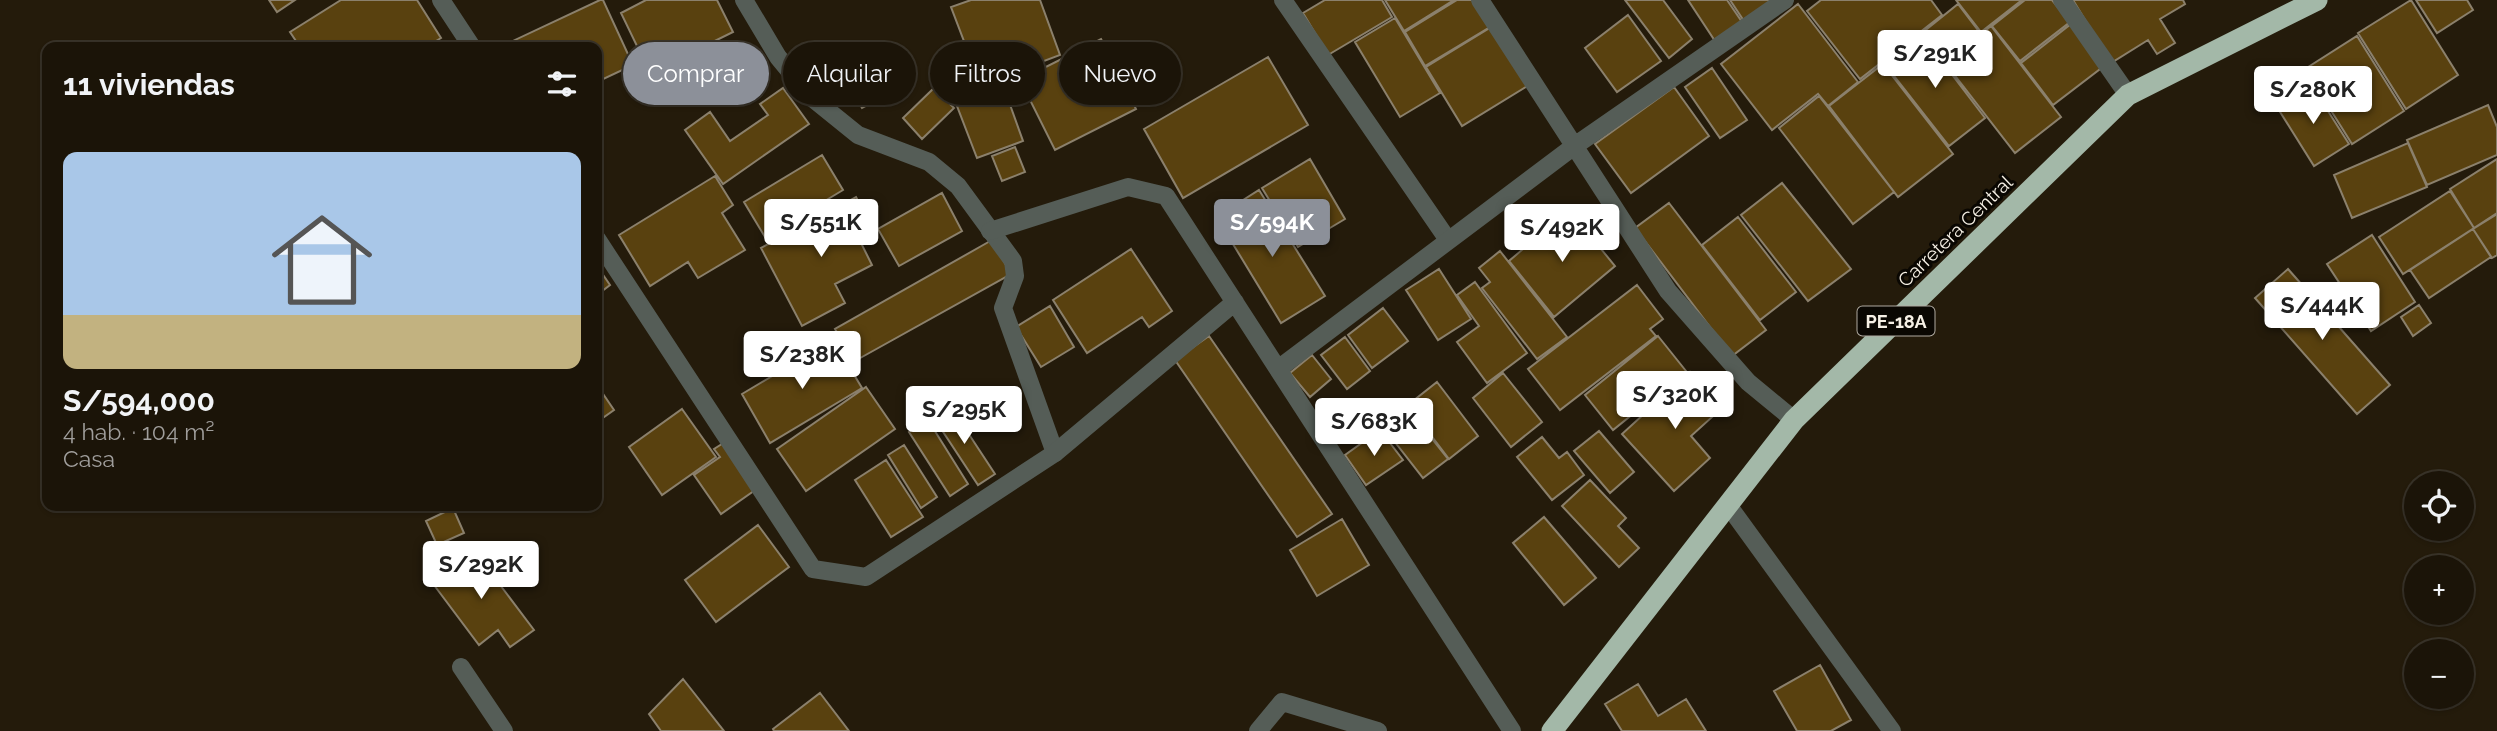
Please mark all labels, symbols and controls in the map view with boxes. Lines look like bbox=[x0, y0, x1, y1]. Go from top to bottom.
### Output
pin: S/291K bbox=[1878, 31, 1992, 90]
text: S/291K bbox=[1894, 39, 1976, 66]
chip: Comprar bbox=[623, 42, 769, 105]
chip: Alquilar bbox=[783, 42, 916, 105]
chip: Filtros bbox=[930, 42, 1045, 105]
chip: Nuevo bbox=[1059, 42, 1181, 105]
icon: filters bbox=[543, 65, 581, 103]
pin: S/280K bbox=[2256, 66, 2370, 126]
text: 11 viviendas bbox=[63, 67, 235, 102]
text: S/280K bbox=[2270, 75, 2356, 102]
street label: Carretera Central bbox=[1893, 170, 2017, 291]
icon: home bbox=[259, 197, 385, 323]
pin: S/551K bbox=[764, 200, 878, 259]
pin: S/594K bbox=[1215, 200, 1329, 259]
pin: S/492K bbox=[1505, 204, 1619, 264]
text: S/551K bbox=[780, 208, 862, 235]
text: S/594K bbox=[1230, 208, 1314, 235]
text: S/492K bbox=[1520, 213, 1604, 240]
pin: S/444K bbox=[2265, 282, 2379, 342]
text: S/444K bbox=[2280, 291, 2364, 318]
road number: PE-18A bbox=[1857, 306, 1934, 335]
pin: S/238K bbox=[745, 332, 859, 391]
text: S/238K bbox=[760, 340, 844, 367]
pin: S/320K bbox=[1618, 372, 1732, 431]
text: S/320K bbox=[1633, 380, 1717, 407]
text: S/594,000 bbox=[63, 383, 215, 418]
pin: S/295K bbox=[907, 386, 1021, 446]
text: S/295K bbox=[922, 395, 1006, 422]
pin: S/683K bbox=[1317, 398, 1431, 458]
text: S/683K bbox=[1331, 407, 1417, 434]
text: 4 hab. · 104 m² bbox=[63, 418, 214, 445]
text: Casa bbox=[63, 445, 115, 472]
map controls bbox=[2404, 471, 2474, 709]
button: locate bbox=[2404, 471, 2474, 541]
pin: S/292K bbox=[424, 542, 538, 601]
text: S/292K bbox=[439, 550, 523, 577]
button: + bbox=[2404, 555, 2474, 625]
button: − bbox=[2404, 639, 2474, 709]

